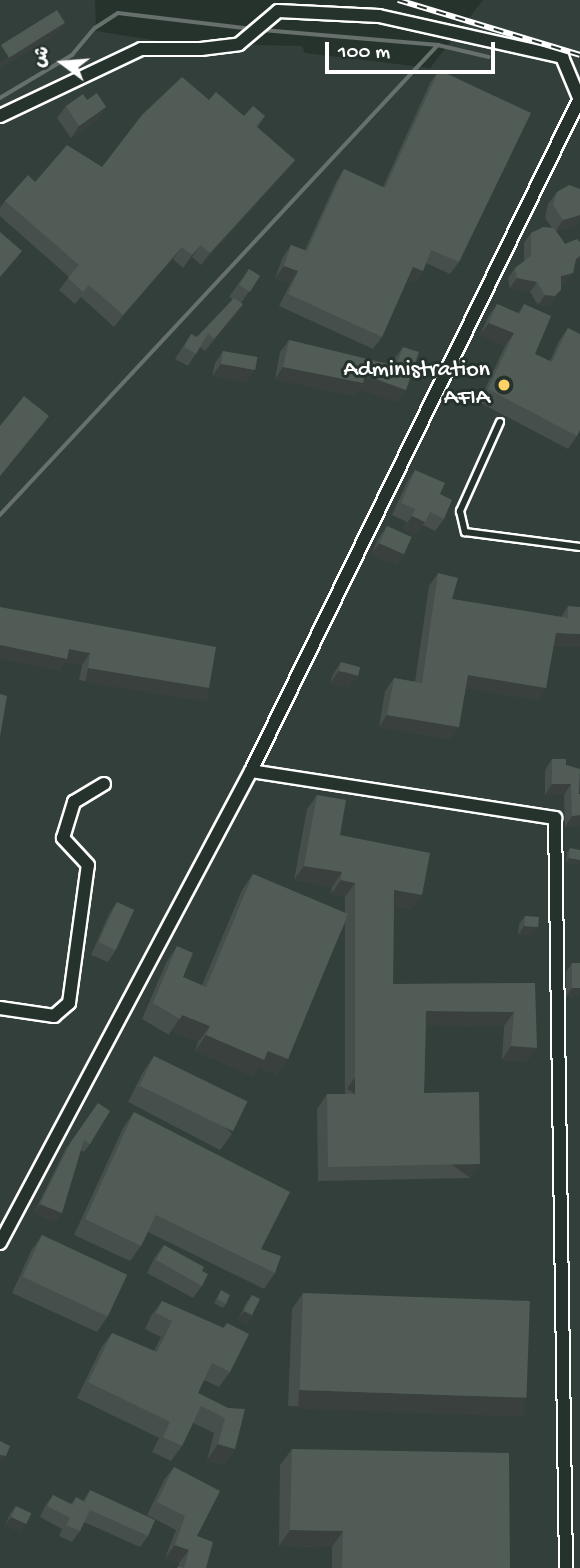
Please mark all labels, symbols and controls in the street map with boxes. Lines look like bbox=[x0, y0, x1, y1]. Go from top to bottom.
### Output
north arrow bbox=[28, 28, 98, 98]
scale bar bbox=[328, 28, 498, 72]
text: 100 m bbox=[338, 41, 390, 66]
text: ش bbox=[28, 44, 56, 70]
place label: Administration AFIA bbox=[344, 357, 490, 413]
marker: Administration AFIA bbox=[496, 377, 512, 393]

